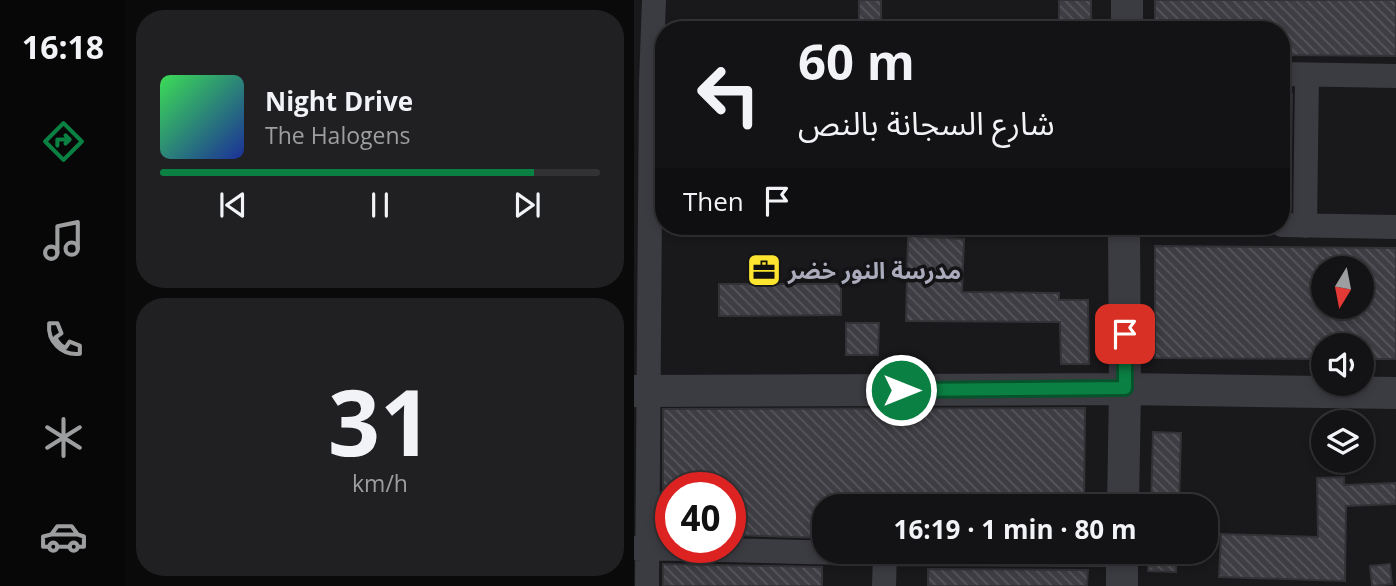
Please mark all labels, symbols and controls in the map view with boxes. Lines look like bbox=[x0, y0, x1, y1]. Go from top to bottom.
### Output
text: 16:18 bbox=[22, 25, 104, 68]
text: 60 m bbox=[798, 28, 915, 94]
icon: left bbox=[683, 49, 774, 140]
text: Night Drive bbox=[265, 83, 413, 119]
text: شارع السجانة بالنص bbox=[798, 101, 1054, 144]
icon: directions bbox=[39, 117, 88, 166]
text: The Halogens bbox=[265, 119, 411, 151]
icon: arrive bbox=[758, 182, 796, 220]
text: Then bbox=[683, 183, 744, 219]
icon: previous bbox=[214, 186, 252, 224]
icon: pause bbox=[361, 186, 399, 224]
icon: next bbox=[508, 186, 546, 224]
icon: music bbox=[39, 216, 88, 265]
office icon: مدرسة النور خضر bbox=[745, 251, 783, 289]
place label: مدرسة النور خضر bbox=[787, 254, 961, 286]
north arrow bbox=[1311, 256, 1374, 318]
map controls bbox=[1311, 256, 1374, 473]
pin bbox=[1095, 304, 1155, 364]
icon: phone bbox=[39, 315, 88, 364]
icon: arrive bbox=[1106, 315, 1144, 353]
button: sound bbox=[1311, 333, 1374, 396]
position arrow bbox=[864, 353, 938, 427]
text: 31 bbox=[328, 359, 432, 483]
button: layers bbox=[1311, 410, 1374, 473]
icon: climate bbox=[39, 413, 88, 462]
text: km/h bbox=[352, 467, 408, 499]
speed limit sign: 40 bbox=[655, 472, 746, 563]
text: 16:19 · 1 min · 80 m bbox=[894, 511, 1136, 547]
icon: car bbox=[39, 512, 88, 561]

